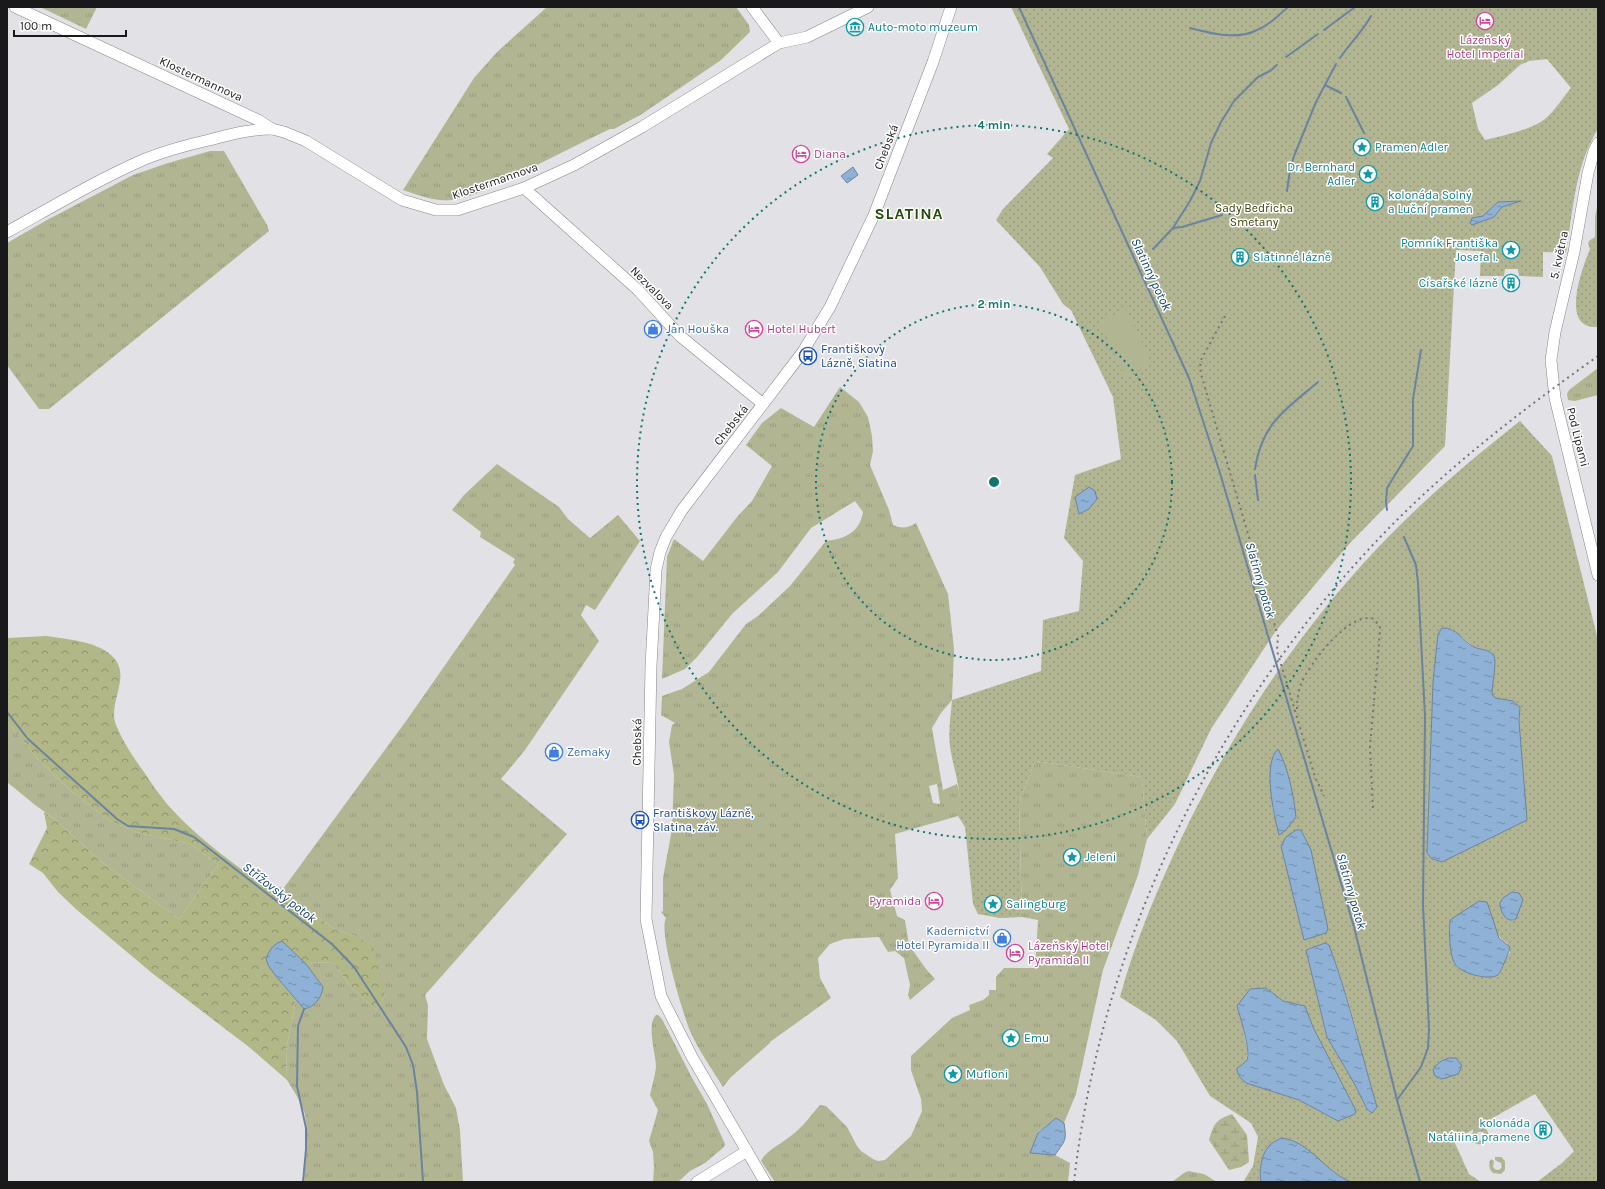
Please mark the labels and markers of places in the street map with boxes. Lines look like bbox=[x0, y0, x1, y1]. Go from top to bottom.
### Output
hotel icon: Lázeňský Hotel Imperial bbox=[1475, 11, 1495, 31]
museum icon: Auto-moto muzeum bbox=[845, 17, 865, 37]
place label: Auto-moto muzeum bbox=[868, 20, 978, 34]
place label: Lázeňský Hotel Imperial bbox=[1446, 33, 1524, 61]
place icon: Pramen Adler bbox=[1352, 137, 1372, 157]
place label: Pramen Adler bbox=[1375, 140, 1449, 154]
hotel icon: Diana bbox=[791, 144, 811, 164]
place label: Diana bbox=[814, 147, 846, 161]
place label: Dr. Bernhard Adler bbox=[1287, 160, 1356, 188]
place icon: Dr. Bernhard Adler bbox=[1358, 164, 1378, 184]
place label: kolonáda Solný a Luční pramen bbox=[1388, 188, 1473, 216]
building icon: kolonáda Solný a Luční pramen bbox=[1365, 192, 1385, 212]
place label: Pomník Františka Josefa I. bbox=[1401, 236, 1498, 264]
place icon: Pomník Františka Josefa I. bbox=[1501, 240, 1521, 260]
building icon: Slatinné lázně bbox=[1230, 247, 1250, 267]
place label: Slatinné lázně bbox=[1253, 250, 1331, 264]
building icon: Císařské lázně bbox=[1501, 273, 1521, 293]
place label: Císařské lázně bbox=[1419, 276, 1498, 290]
shop icon: Jan Houška bbox=[643, 319, 663, 339]
hotel icon: Hotel Hubert bbox=[744, 319, 764, 339]
place label: Jan Houška bbox=[666, 322, 729, 336]
place label: Hotel Hubert bbox=[767, 322, 836, 336]
place label: Františkovy Lázně, Slatina bbox=[821, 342, 897, 370]
bus stop icon: Františkovy Lázně, Slatina bbox=[798, 346, 818, 366]
centre of rings bbox=[987, 475, 1001, 489]
shop icon: Zemaky bbox=[544, 742, 564, 762]
place label: Zemaky bbox=[567, 745, 611, 759]
place label: Františkovy Lázně, Slatina, záv. bbox=[653, 806, 754, 834]
bus stop icon: Františkovy Lázně, Slatina, záv. bbox=[630, 810, 650, 830]
place icon: Jeleni bbox=[1062, 847, 1082, 867]
place label: Jeleni bbox=[1085, 850, 1116, 864]
hotel icon: Pyramida bbox=[924, 891, 944, 911]
place label: Pyramida bbox=[869, 894, 921, 908]
place icon: Salingburg bbox=[983, 894, 1003, 914]
place label: Salingburg bbox=[1006, 897, 1066, 911]
place label: Kadernictví Hotel Pyramida II bbox=[896, 924, 989, 952]
shop icon: Kadernictví Hotel Pyramida II bbox=[992, 928, 1012, 948]
place label: Lázeňský Hotel Pyramida II bbox=[1028, 939, 1109, 967]
hotel icon: Lázeňský Hotel Pyramida II bbox=[1005, 943, 1025, 963]
place icon: Emu bbox=[1001, 1028, 1021, 1048]
place label: Emu bbox=[1024, 1031, 1049, 1045]
place icon: Mufloni bbox=[943, 1064, 963, 1084]
place label: Mufloni bbox=[966, 1067, 1008, 1081]
place label: kolonáda Natáliina pramene bbox=[1428, 1116, 1530, 1144]
building icon: kolonáda Natáliina pramene bbox=[1533, 1120, 1553, 1140]

